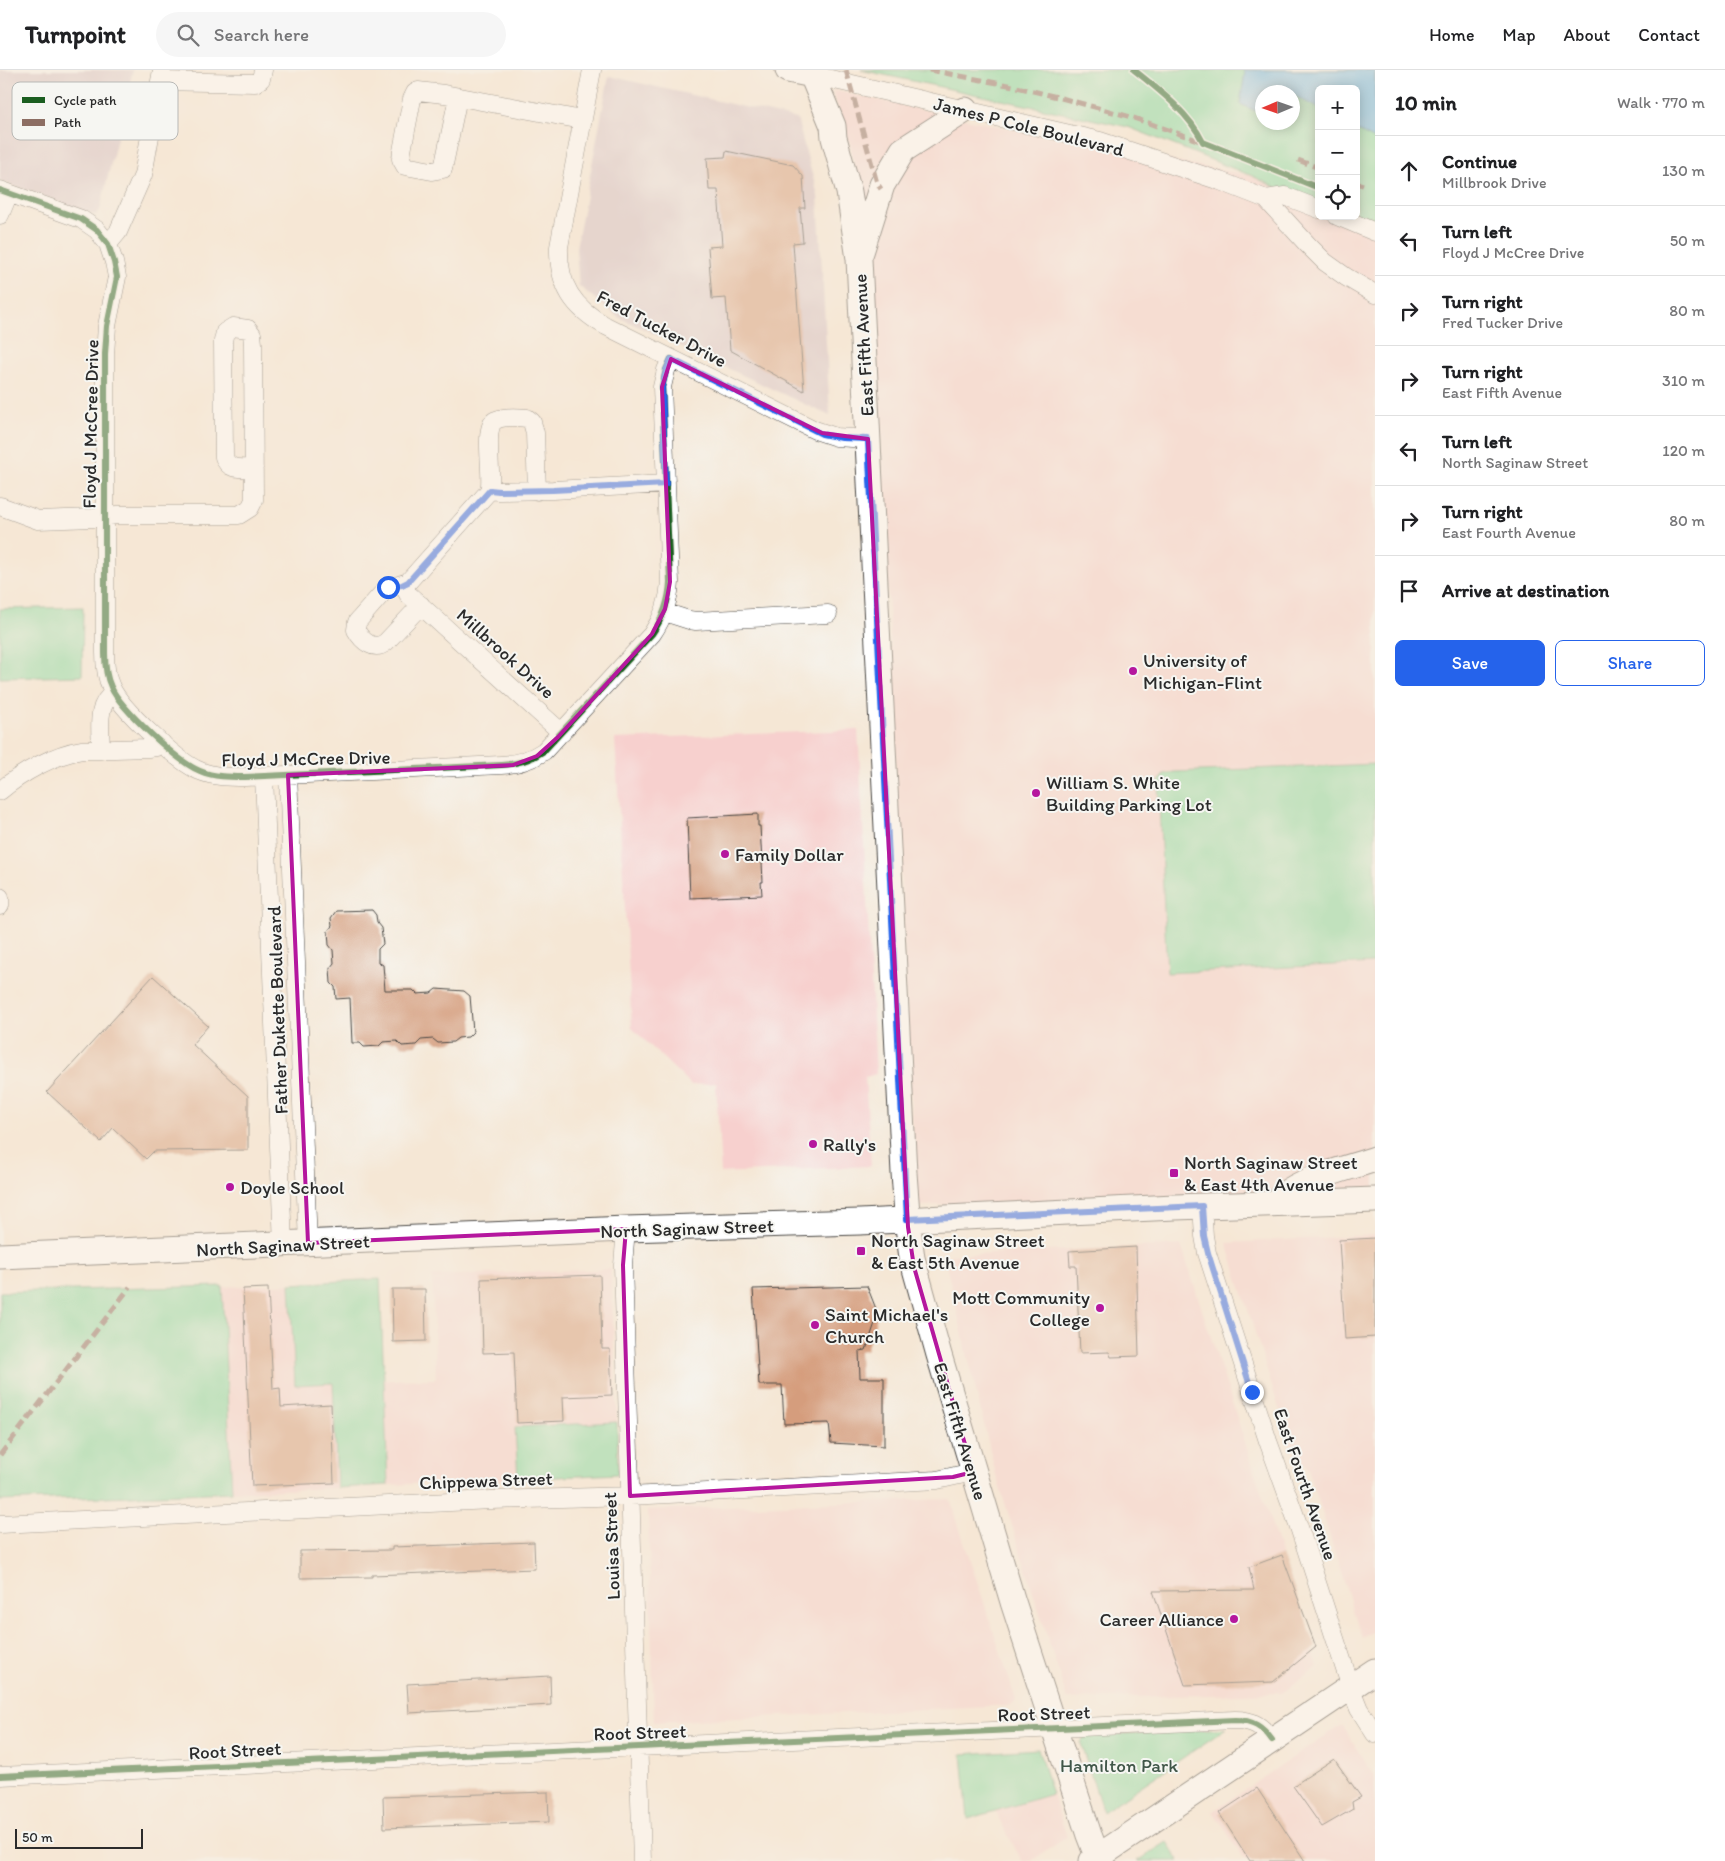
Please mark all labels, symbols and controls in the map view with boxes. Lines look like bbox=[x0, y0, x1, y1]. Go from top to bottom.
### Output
search box bbox=[156, 12, 506, 57]
text: Turnpoint bbox=[25, 20, 126, 49]
icon: search bbox=[174, 21, 202, 49]
text: Search here bbox=[214, 23, 309, 46]
text: Home bbox=[1429, 24, 1475, 46]
text: Map bbox=[1503, 24, 1536, 46]
text: About bbox=[1564, 24, 1610, 46]
text: Contact bbox=[1638, 24, 1700, 46]
legend bbox=[12, 82, 178, 140]
north arrow bbox=[1255, 85, 1300, 130]
map controls bbox=[1315, 85, 1360, 220]
button: + bbox=[1315, 85, 1360, 130]
text: 10 min bbox=[1395, 90, 1457, 115]
text: Cycle path bbox=[54, 92, 117, 109]
street label: James P Cole Boulevard bbox=[931, 92, 1127, 161]
text: Walk · 770 m bbox=[1617, 93, 1705, 112]
text: Path bbox=[54, 114, 81, 131]
button: − bbox=[1315, 130, 1360, 175]
text: Continue bbox=[1442, 150, 1517, 173]
icon: ahead bbox=[1395, 157, 1423, 185]
text: 130 m bbox=[1662, 161, 1705, 180]
text: Millbrook Drive bbox=[1442, 173, 1547, 192]
button: locate bbox=[1315, 175, 1360, 220]
text: Turn left bbox=[1442, 220, 1512, 243]
icon: left bbox=[1395, 227, 1423, 255]
text: 50 m bbox=[1670, 231, 1705, 250]
text: Floyd J McCree Drive bbox=[1442, 243, 1584, 262]
street label: East Fifth Avenue bbox=[848, 273, 879, 417]
street label: Fred Tucker Drive bbox=[593, 285, 731, 372]
text: Turn right bbox=[1442, 290, 1523, 313]
icon: right bbox=[1395, 297, 1423, 325]
text: 80 m bbox=[1669, 301, 1705, 320]
text: Fred Tucker Drive bbox=[1442, 313, 1563, 332]
street label: Floyd J McCree Drive bbox=[78, 339, 103, 509]
text: Turn right bbox=[1442, 360, 1523, 383]
icon: right bbox=[1395, 367, 1423, 395]
text: 310 m bbox=[1662, 371, 1705, 390]
text: East Fifth Avenue bbox=[1442, 383, 1562, 402]
text: Turn left bbox=[1442, 430, 1512, 453]
icon: left bbox=[1395, 437, 1423, 465]
text: 120 m bbox=[1662, 441, 1705, 460]
text: North Saginaw Street bbox=[1442, 453, 1588, 472]
text: Turn right bbox=[1442, 500, 1523, 523]
icon: right bbox=[1395, 507, 1423, 535]
text: 80 m bbox=[1669, 511, 1705, 530]
text: East Fourth Avenue bbox=[1442, 523, 1576, 542]
route start bbox=[377, 576, 400, 599]
icon: arrive bbox=[1395, 577, 1423, 605]
text: Arrive at destination bbox=[1442, 579, 1609, 602]
street label: Millbrook Drive bbox=[452, 603, 559, 703]
button: Save bbox=[1395, 640, 1545, 686]
button: Share bbox=[1555, 640, 1705, 686]
place label: University of Michigan-Flint bbox=[1143, 649, 1262, 694]
marker: University of Michigan-Flint bbox=[1127, 665, 1139, 677]
street label: Floyd J McCree Drive bbox=[221, 746, 391, 771]
place label: William S. White Building Parking Lot bbox=[1046, 771, 1212, 816]
marker: William S. White Building Parking Lot bbox=[1030, 787, 1042, 799]
place label: Family Dollar bbox=[735, 843, 844, 866]
marker: Family Dollar bbox=[719, 848, 731, 860]
street label: Father Dukette Boulevard bbox=[262, 905, 293, 1115]
place label: Rally's bbox=[823, 1133, 876, 1156]
marker: Rally's bbox=[807, 1138, 819, 1150]
place label: North Saginaw Street & East 4th Avenue bbox=[1184, 1151, 1358, 1196]
marker: North Saginaw Street & East 4th Avenue bbox=[1168, 1167, 1180, 1179]
place label: Doyle School bbox=[240, 1176, 345, 1199]
marker: Doyle School bbox=[224, 1181, 236, 1193]
street label: North Saginaw Street bbox=[600, 1214, 774, 1243]
street label: North Saginaw Street bbox=[196, 1229, 370, 1262]
place label: North Saginaw Street & East 5th Avenue bbox=[871, 1229, 1045, 1274]
marker: North Saginaw Street & East 5th Avenue bbox=[855, 1245, 867, 1257]
place label: Mott Community College bbox=[952, 1286, 1090, 1331]
marker: Mott Community College bbox=[1094, 1302, 1106, 1314]
place label: Saint Michael's Church bbox=[825, 1303, 948, 1348]
marker: Saint Michael's Church bbox=[809, 1319, 821, 1331]
street label: East Fifth Avenue bbox=[929, 1360, 992, 1503]
route end bbox=[1241, 1381, 1264, 1404]
street label: East Fourth Avenue bbox=[1269, 1405, 1342, 1563]
street label: Chippewa Street bbox=[419, 1467, 553, 1494]
street label: Louisa Street bbox=[598, 1492, 625, 1600]
place label: Career Alliance bbox=[1099, 1608, 1224, 1631]
marker: Career Alliance bbox=[1228, 1613, 1240, 1625]
street label: Root Street bbox=[997, 1700, 1091, 1727]
street label: Root Street bbox=[593, 1719, 687, 1746]
street label: Root Street bbox=[188, 1737, 282, 1764]
park label: Hamilton Park bbox=[1060, 1754, 1178, 1777]
scale bar bbox=[15, 1826, 142, 1849]
text: 50 m bbox=[22, 1829, 53, 1846]

